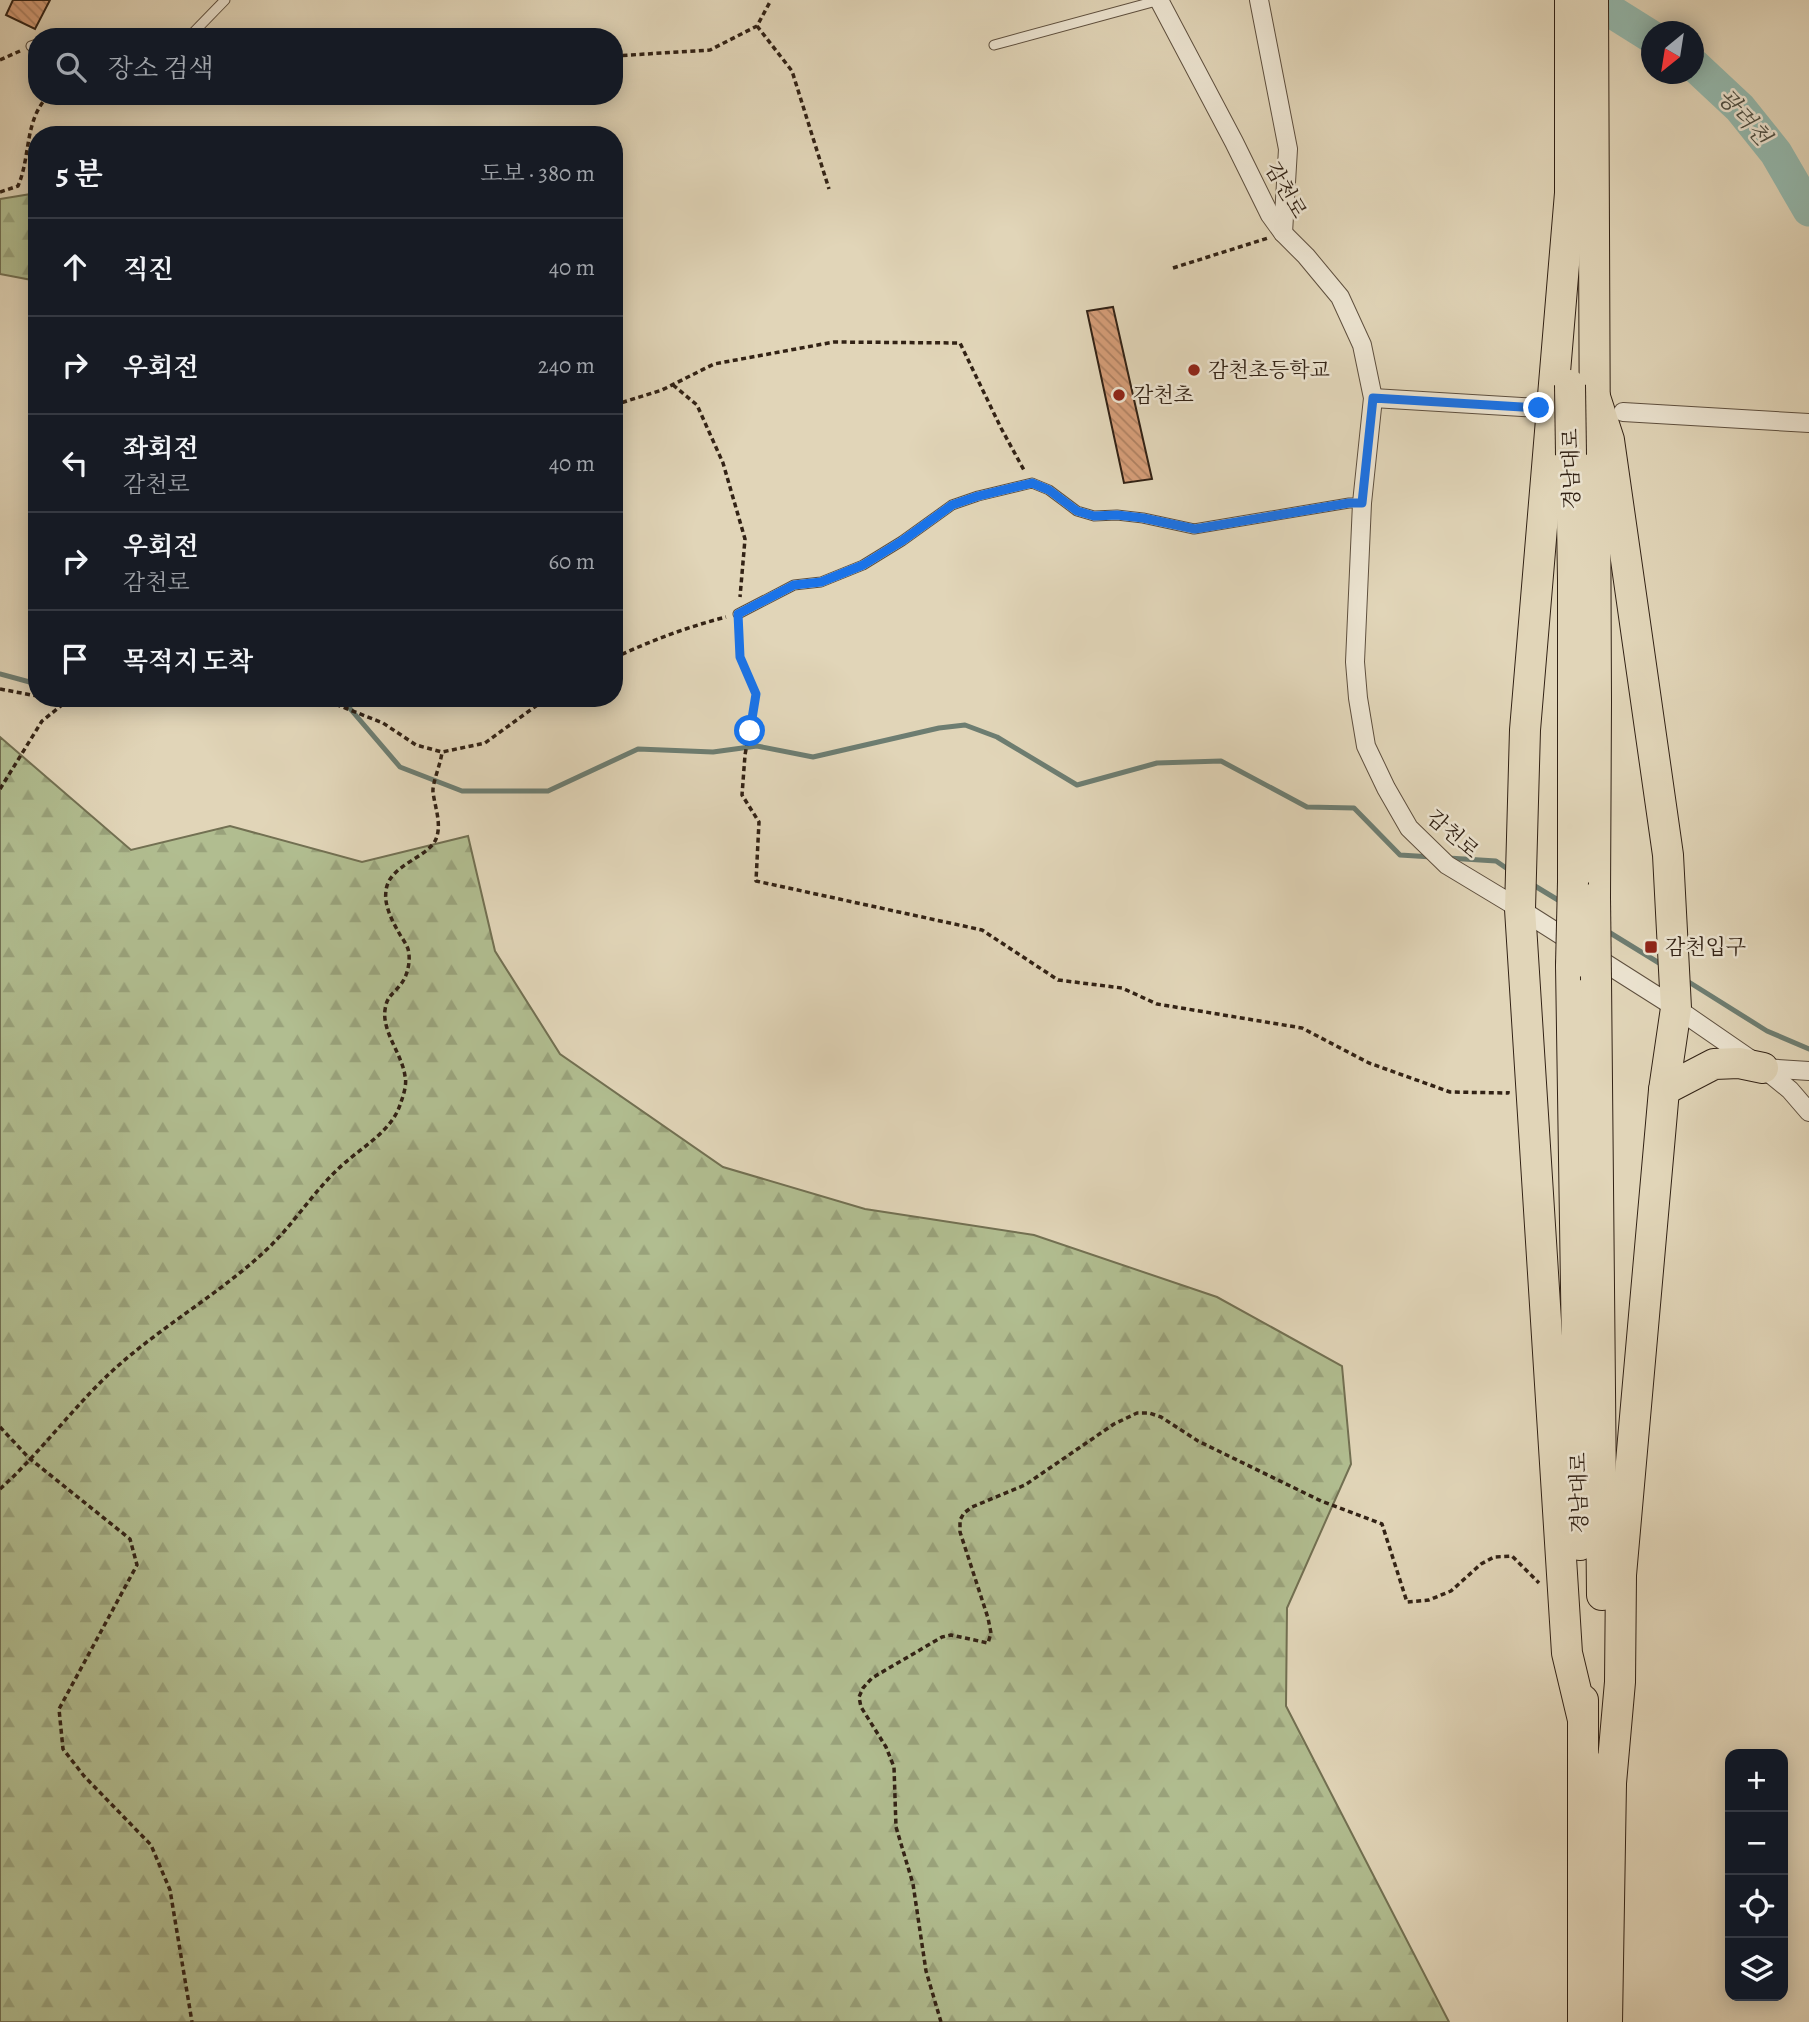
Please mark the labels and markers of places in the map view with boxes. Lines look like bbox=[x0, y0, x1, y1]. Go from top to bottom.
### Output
place label: 감천초등학교 bbox=[1208, 356, 1330, 384]
marker: 감천초등학교 bbox=[1186, 362, 1202, 378]
place label: 감천초 bbox=[1133, 381, 1194, 409]
marker: 감천초 bbox=[1111, 387, 1127, 403]
place label: 감천입구 bbox=[1665, 933, 1746, 961]
marker: 감천입구 bbox=[1643, 939, 1659, 955]

